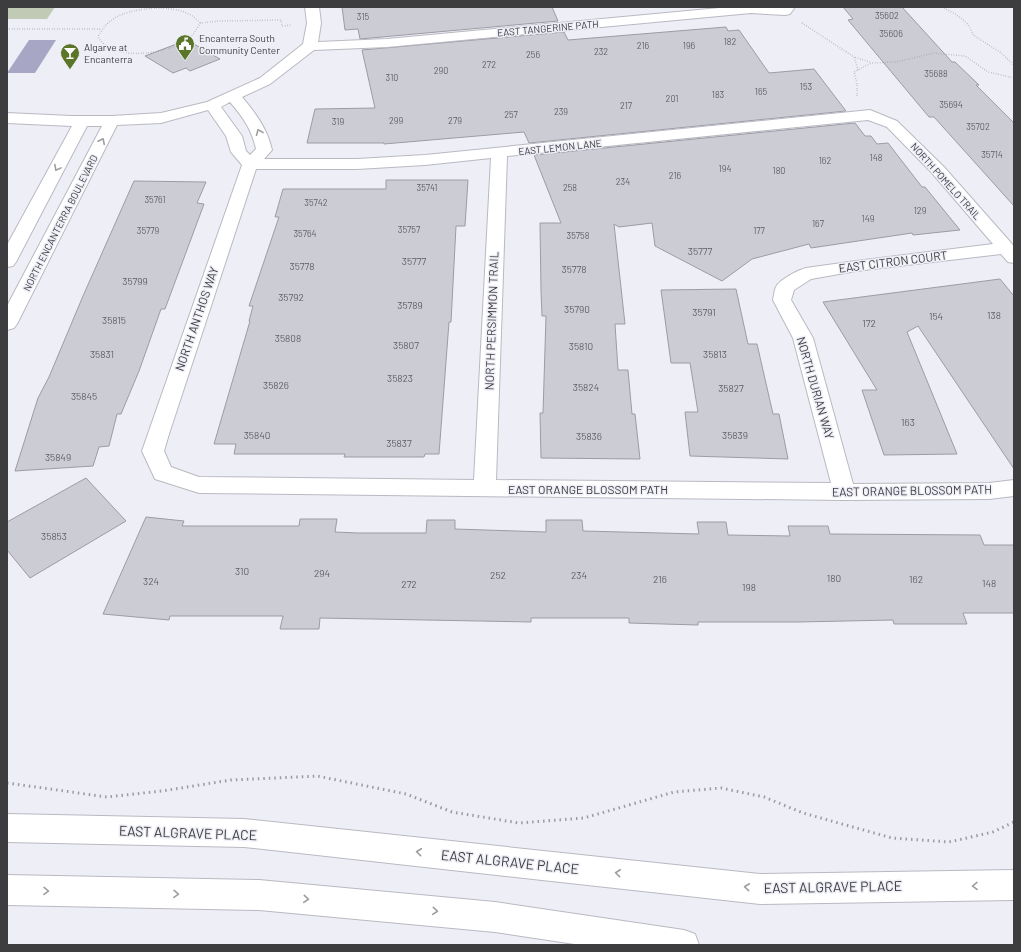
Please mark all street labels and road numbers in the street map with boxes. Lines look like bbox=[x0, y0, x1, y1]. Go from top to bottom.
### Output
street label: EAST TANGERINE PATH bbox=[497, 18, 599, 38]
street label: EAST LEMON LANE bbox=[518, 137, 602, 157]
street label: NORTH POMELO TRAIL bbox=[908, 140, 984, 222]
street label: NORTH ENCANTERRA BOULEVARD bbox=[20, 153, 100, 293]
street label: EAST CITRON COURT bbox=[838, 247, 948, 275]
street label: NORTH PERSIMMON TRAIL bbox=[482, 251, 500, 391]
street label: NORTH ANTHOS WAY bbox=[172, 264, 221, 373]
street label: NORTH DURIAN WAY bbox=[795, 335, 837, 441]
street label: EAST ORANGE BLOSSOM PATH bbox=[508, 482, 668, 496]
street label: EAST ORANGE BLOSSOM PATH bbox=[832, 482, 992, 498]
street label: EAST ALGRAVE PLACE bbox=[119, 822, 258, 843]
street label: EAST ALGRAVE PLACE bbox=[440, 846, 580, 877]
street label: EAST ALGRAVE PLACE bbox=[764, 877, 902, 896]

